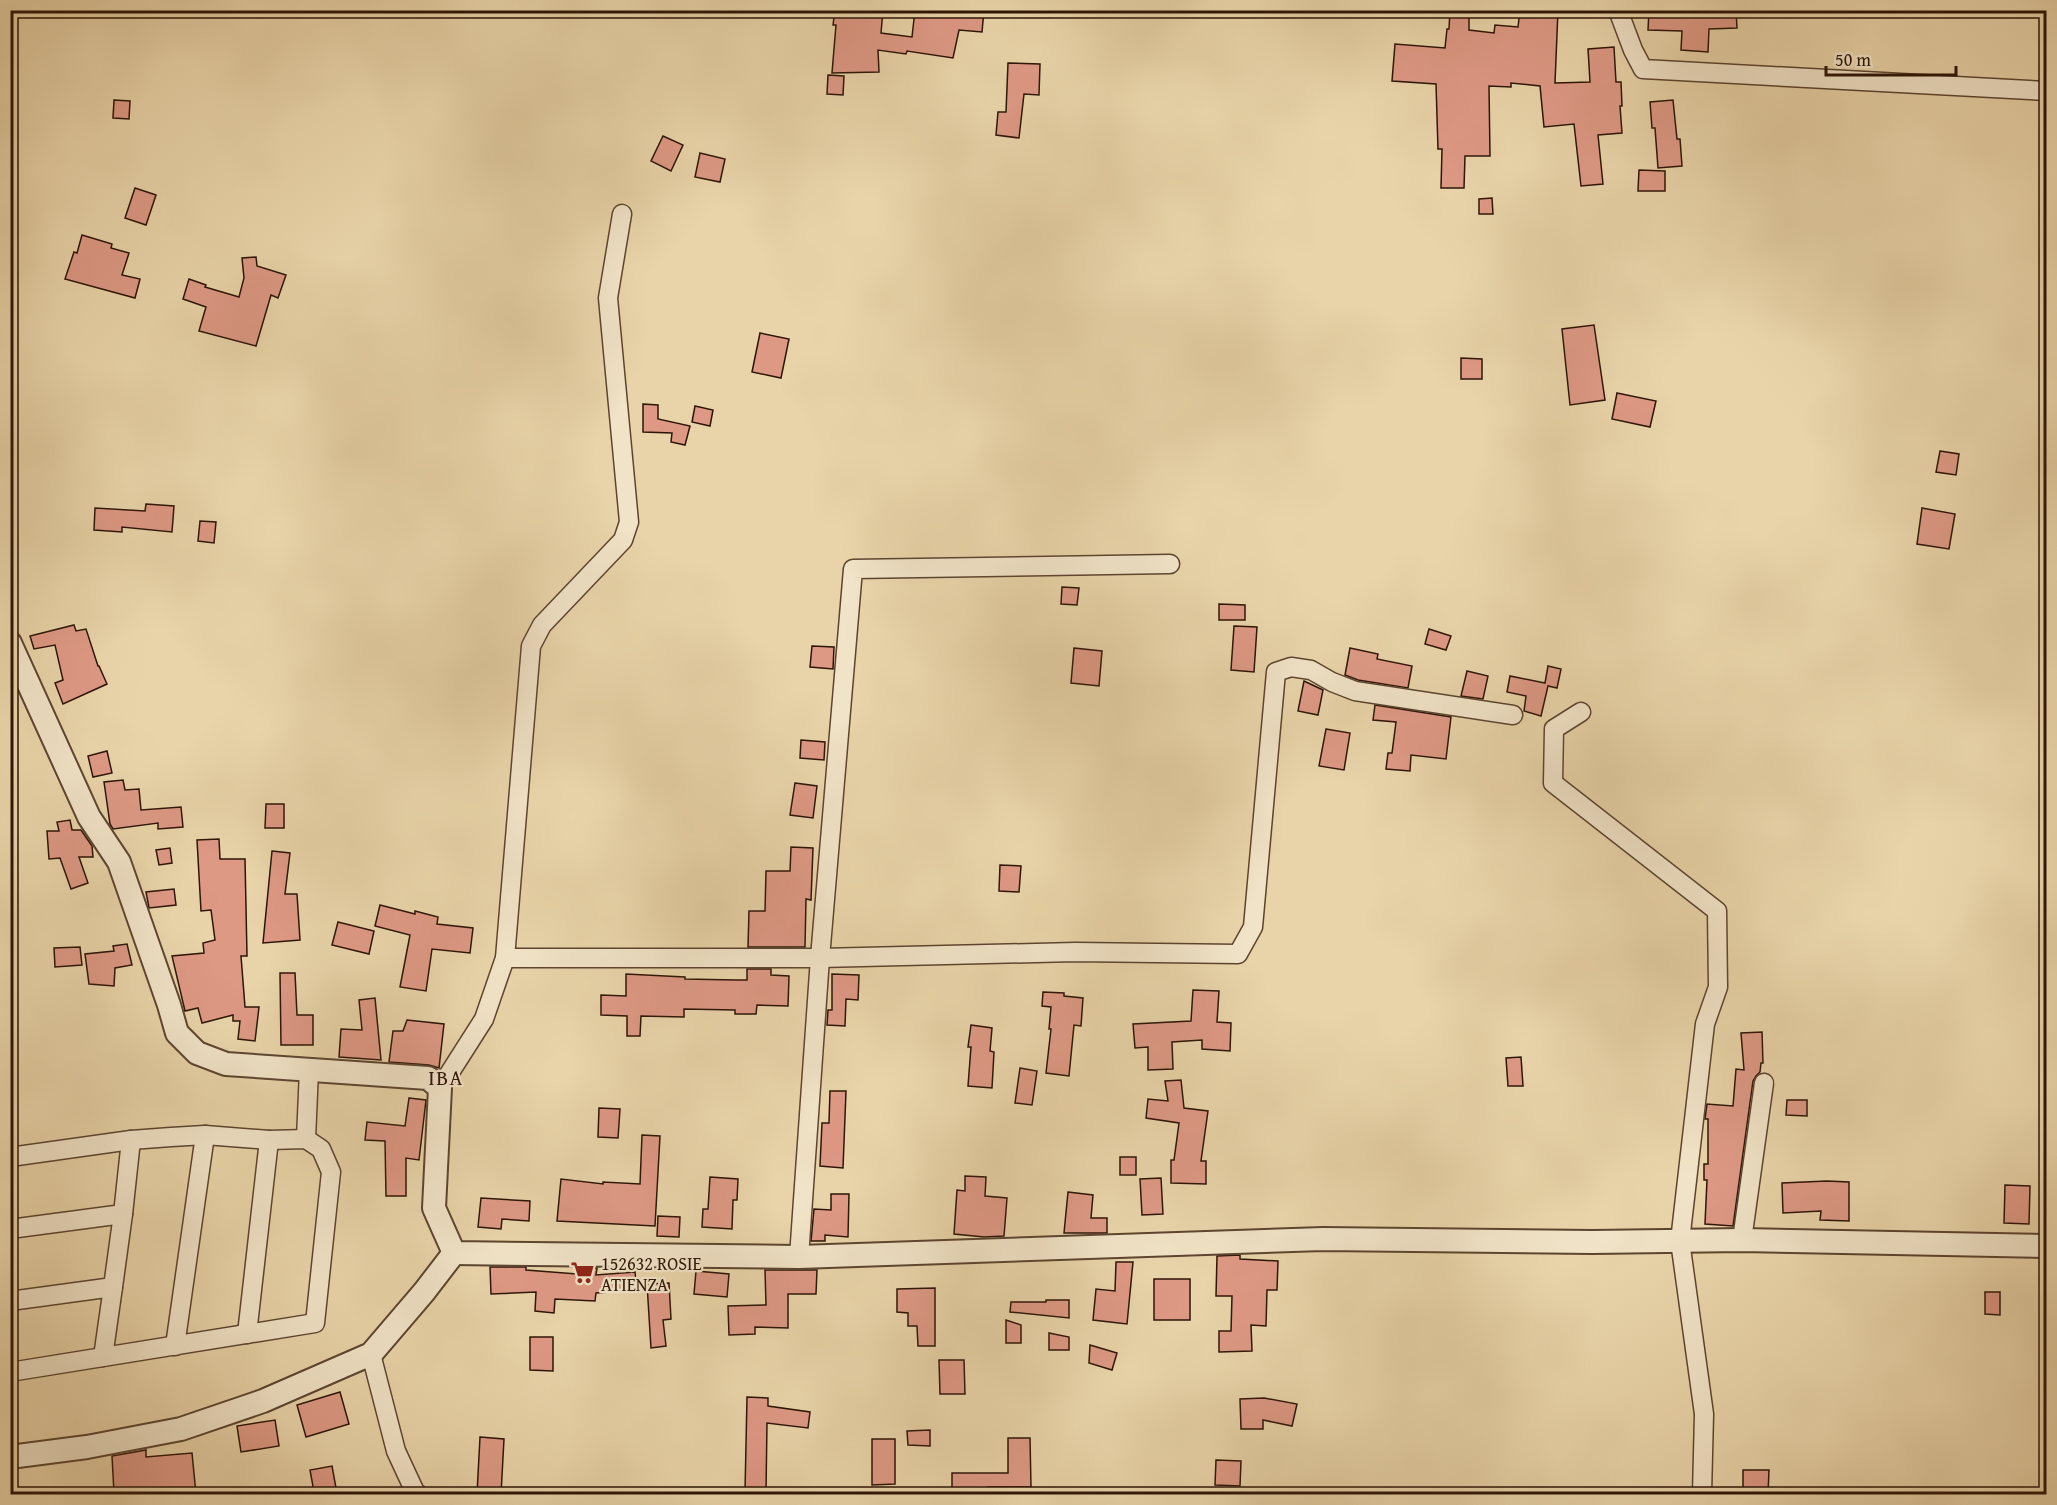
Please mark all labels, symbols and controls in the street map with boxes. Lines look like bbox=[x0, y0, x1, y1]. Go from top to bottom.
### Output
scale bar bbox=[1826, 39, 1956, 77]
text: 50 m bbox=[1835, 46, 1871, 73]
district label: IBA bbox=[428, 1062, 464, 1093]
place label: 152632 ROSIE ATIENZA bbox=[601, 1250, 702, 1298]
supermarket icon: 152632 ROSIE ATIENZA bbox=[570, 1260, 596, 1286]

